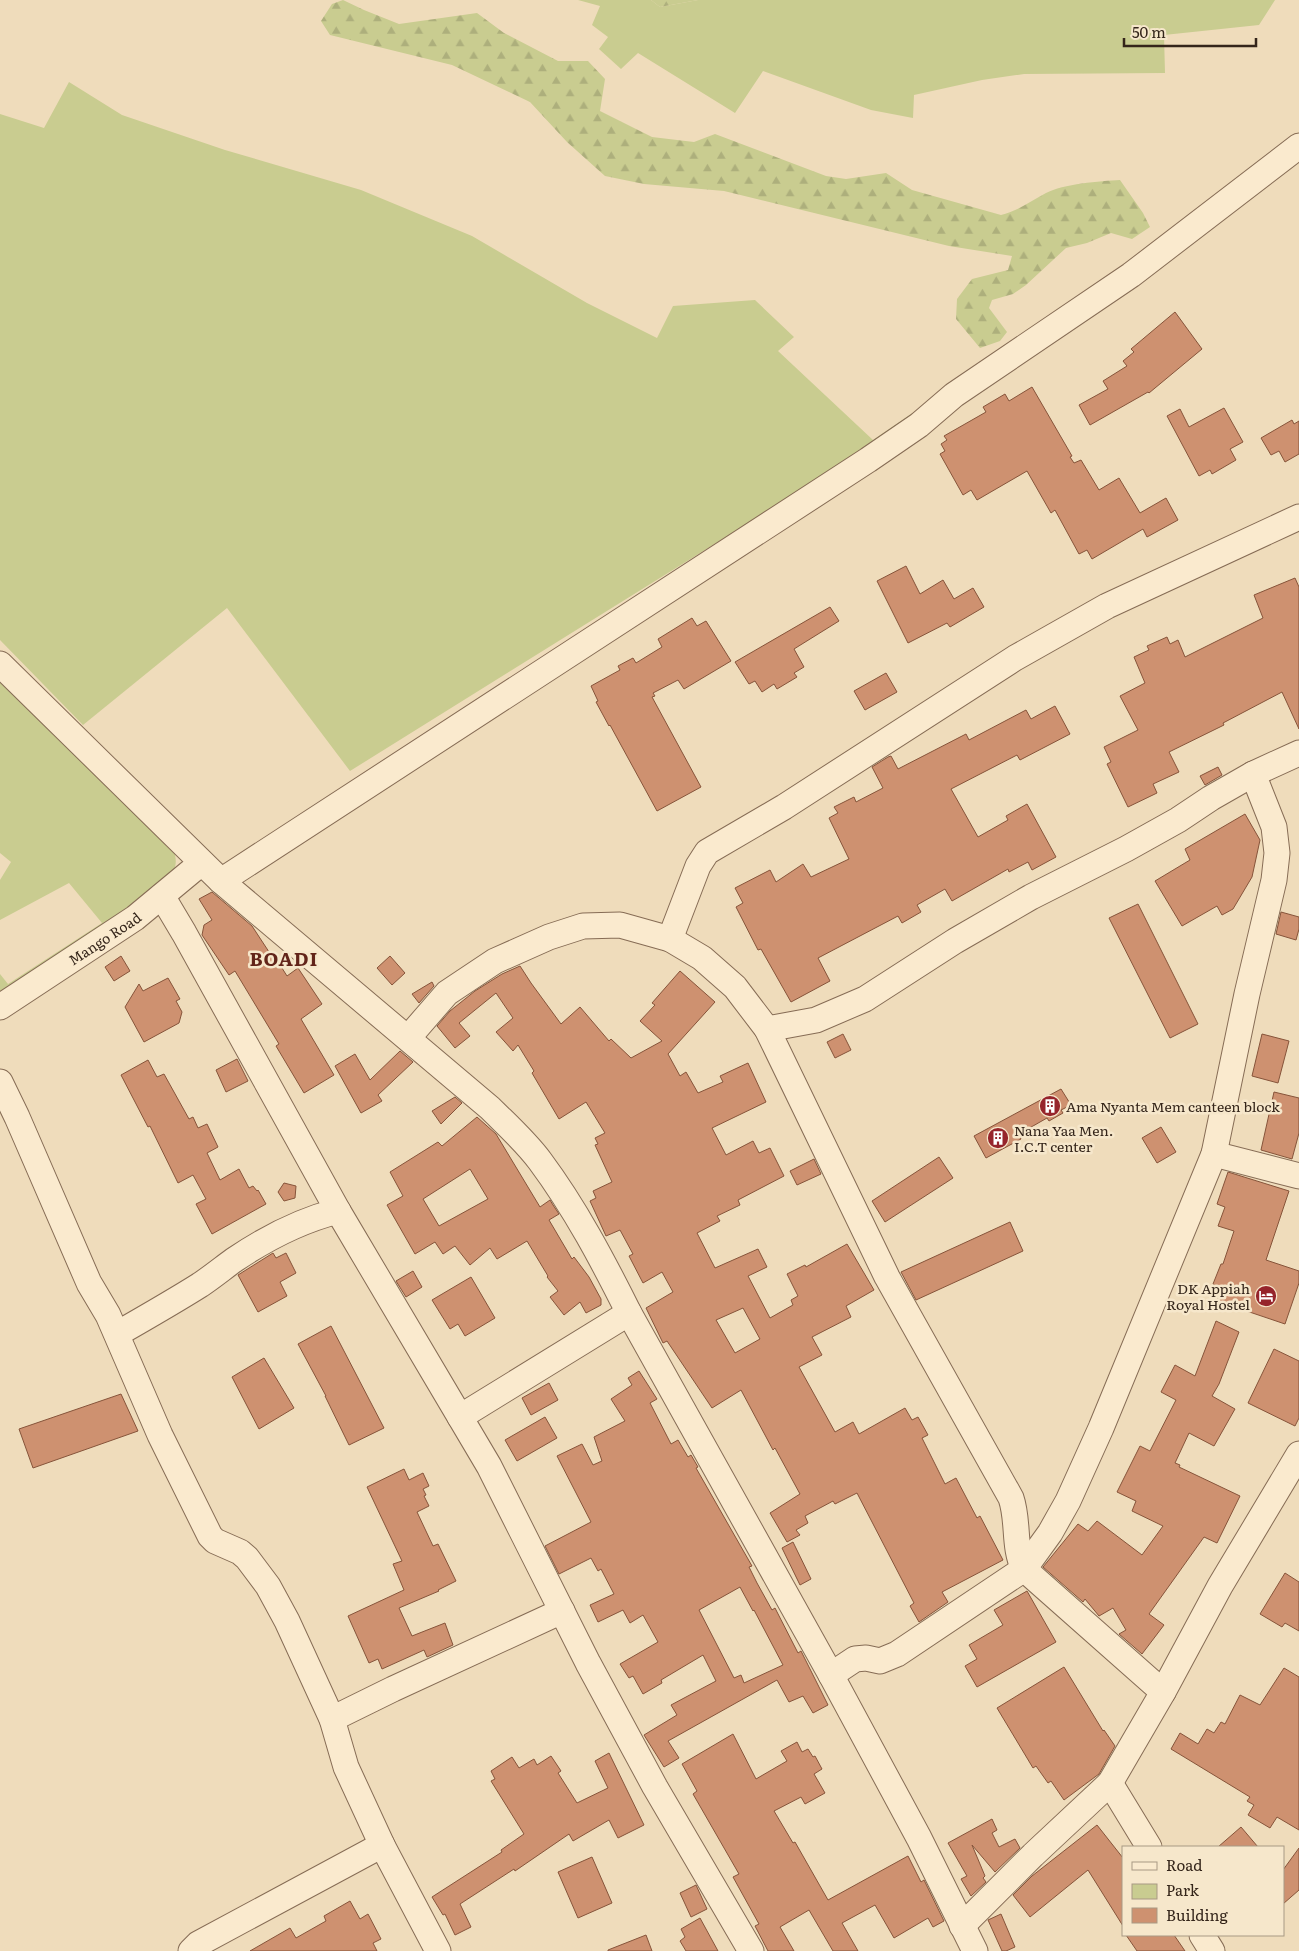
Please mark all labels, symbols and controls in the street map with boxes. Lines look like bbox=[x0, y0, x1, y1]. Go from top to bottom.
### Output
scale bar bbox=[1124, 15, 1256, 47]
text: 50 m bbox=[1132, 20, 1166, 43]
street label: Mango Road bbox=[64, 907, 145, 969]
district label: BOADI bbox=[249, 944, 319, 972]
building icon: Ama Nyanta Mem canteen block bbox=[1038, 1094, 1062, 1118]
place label: Ama Nyanta Mem canteen block bbox=[1066, 1096, 1280, 1116]
place label: Nana Yaa Men. I.C.T center bbox=[1014, 1120, 1113, 1156]
building icon: Nana Yaa Men. I.C.T center bbox=[986, 1126, 1010, 1150]
place label: DK Appiah Royal Hostel bbox=[1166, 1278, 1250, 1314]
hotel icon: DK Appiah Royal Hostel bbox=[1254, 1284, 1278, 1308]
legend bbox=[1122, 1846, 1284, 1936]
text: Road bbox=[1166, 1853, 1202, 1876]
text: Park bbox=[1166, 1878, 1200, 1901]
text: Building bbox=[1166, 1903, 1228, 1926]

